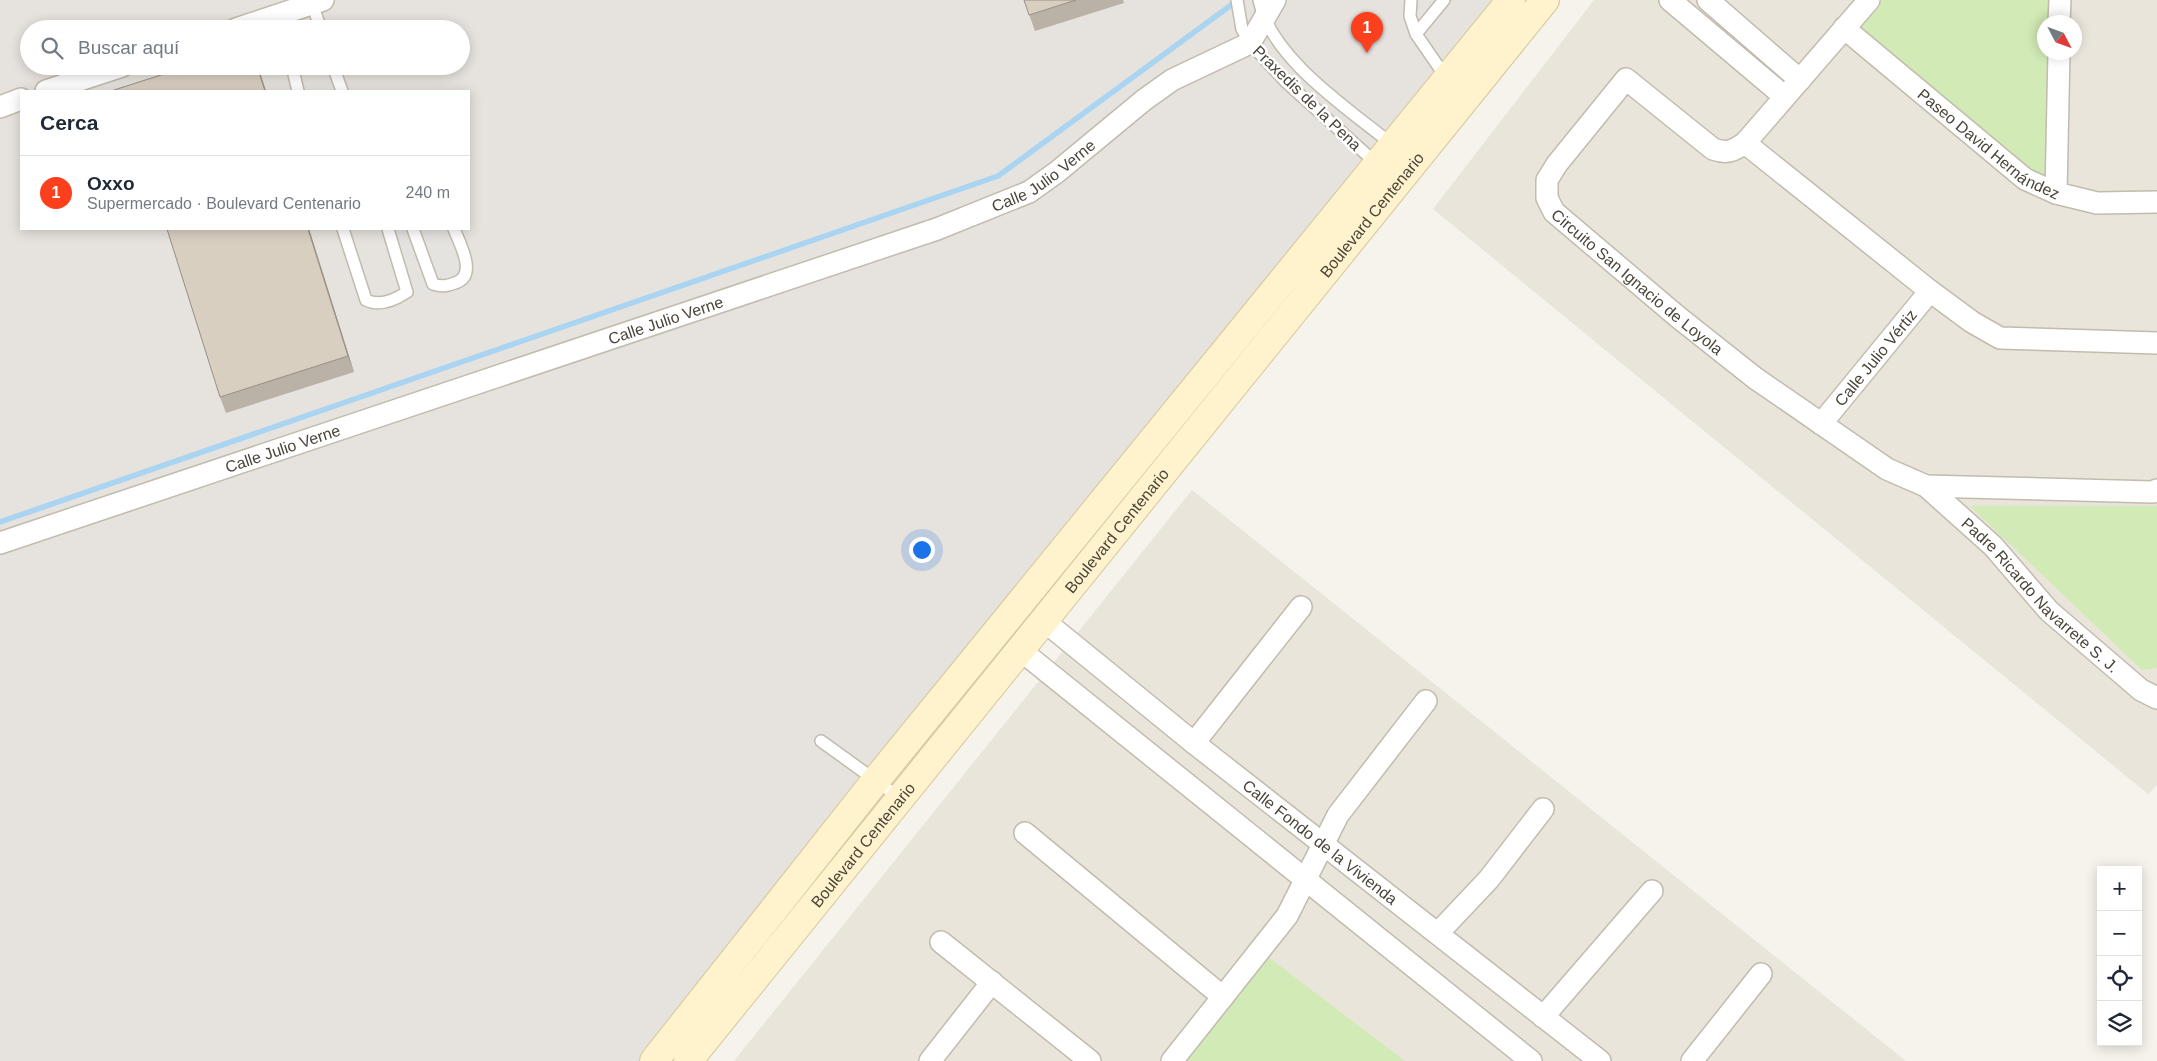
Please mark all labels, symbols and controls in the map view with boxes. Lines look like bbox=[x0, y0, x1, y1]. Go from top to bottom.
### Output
pin: 1 bbox=[1351, 12, 1383, 53]
north arrow bbox=[2037, 15, 2082, 60]
search box bbox=[20, 20, 470, 75]
icon: search bbox=[38, 34, 66, 62]
text: Buscar aquí bbox=[78, 37, 179, 58]
street label: Praxedis de la Pena bbox=[1250, 42, 1364, 154]
street label: Paseo David Hernández bbox=[1915, 85, 2062, 202]
text: Cerca bbox=[40, 111, 98, 134]
street label: Calle Julio Verne bbox=[989, 136, 1098, 215]
street label: Boulevard Centenario bbox=[1316, 149, 1427, 280]
text: Oxxo bbox=[87, 173, 135, 194]
text: 1 bbox=[52, 184, 60, 201]
text: 240 m bbox=[406, 184, 450, 201]
text: Supermercado · Boulevard Centenario bbox=[87, 195, 361, 212]
street label: Circuito San Ignacio de Loyola bbox=[1549, 206, 1726, 358]
street label: Calle Julio Verne bbox=[606, 293, 725, 347]
street label: Calle Julio Vértiz bbox=[1831, 306, 1920, 409]
street label: Calle Julio Verne bbox=[223, 421, 342, 475]
street label: Boulevard Centenario bbox=[1061, 465, 1172, 596]
street label: Padre Ricardo Navarrete S. J. bbox=[1958, 514, 2122, 675]
your location bbox=[909, 537, 935, 563]
street label: Calle Fondo de la Vivienda bbox=[1240, 776, 1401, 907]
street label: Boulevard Centenario bbox=[807, 779, 918, 910]
map controls bbox=[2097, 866, 2142, 1046]
button: + bbox=[2097, 866, 2142, 911]
button: − bbox=[2097, 911, 2142, 956]
button: locate bbox=[2097, 956, 2142, 1001]
button: layers bbox=[2097, 1001, 2142, 1046]

